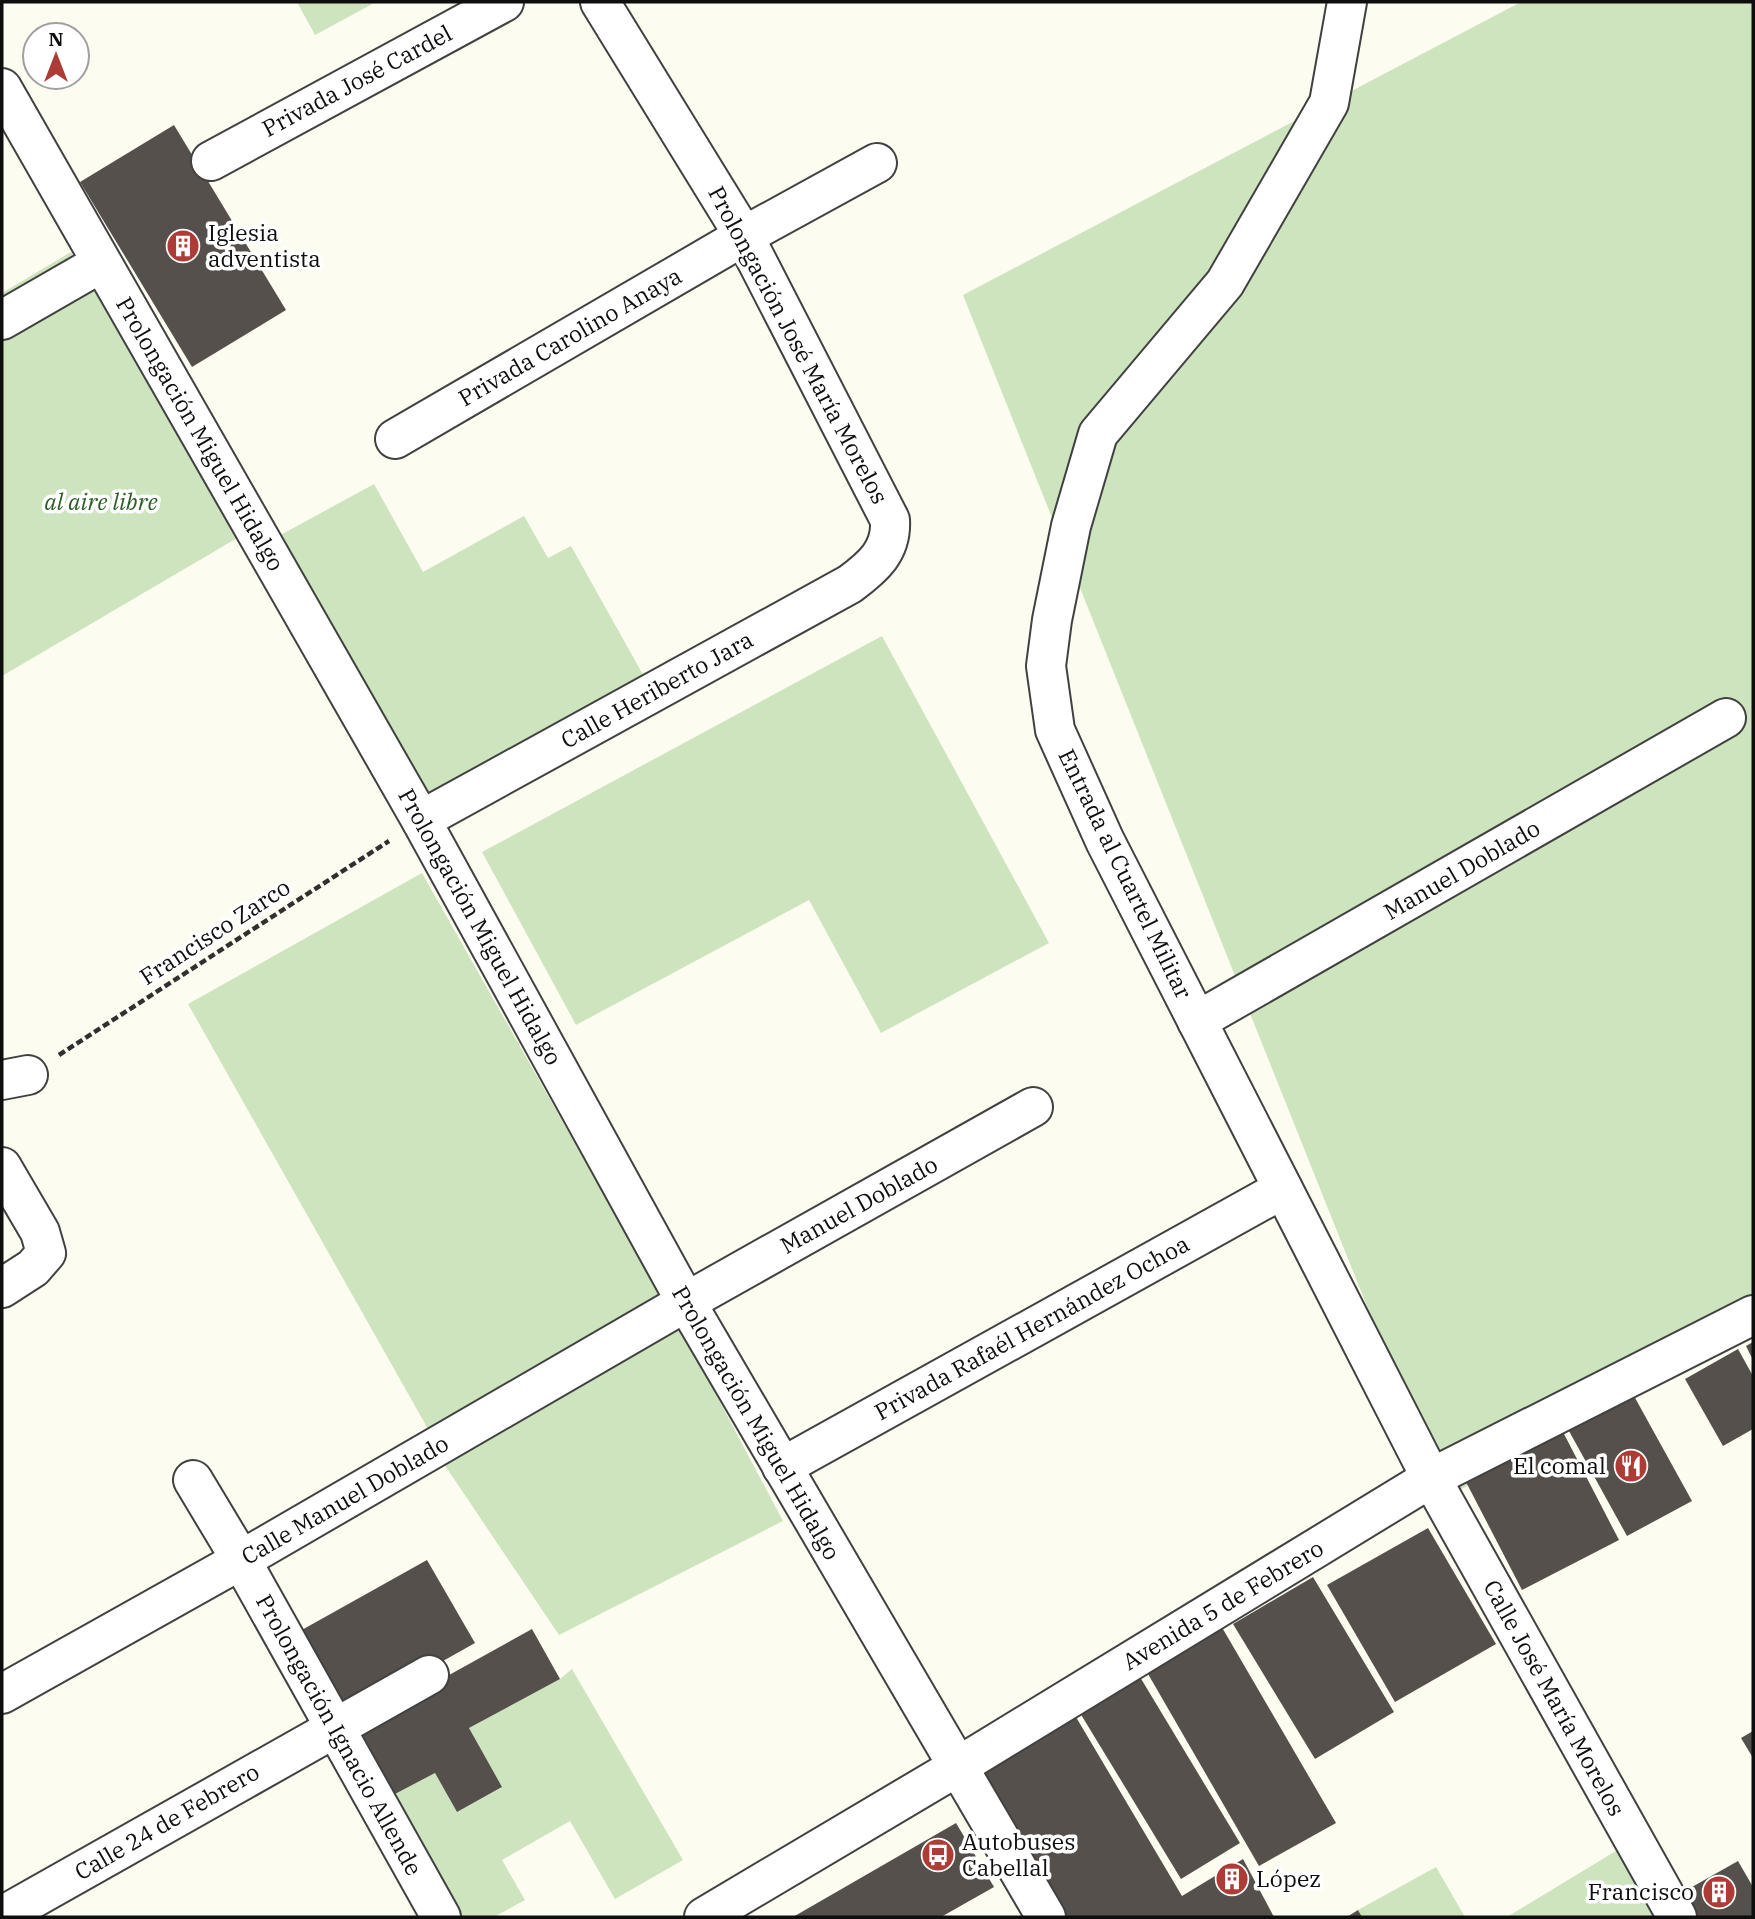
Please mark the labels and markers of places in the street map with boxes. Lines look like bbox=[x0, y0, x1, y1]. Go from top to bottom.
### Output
place label: Iglesia adventista bbox=[208, 217, 321, 273]
building icon: Iglesia adventista bbox=[164, 227, 202, 265]
restaurant icon: El comal bbox=[1612, 1447, 1650, 1485]
place label: El comal bbox=[1513, 1450, 1606, 1480]
place label: Autobuses Cabellal bbox=[962, 1826, 1075, 1882]
bus stop icon: Autobuses Cabellal bbox=[919, 1836, 957, 1874]
building icon: López bbox=[1213, 1860, 1251, 1898]
place label: López bbox=[1256, 1863, 1321, 1893]
building icon: Francisco bbox=[1700, 1873, 1738, 1911]
place label: Francisco bbox=[1588, 1876, 1694, 1906]

